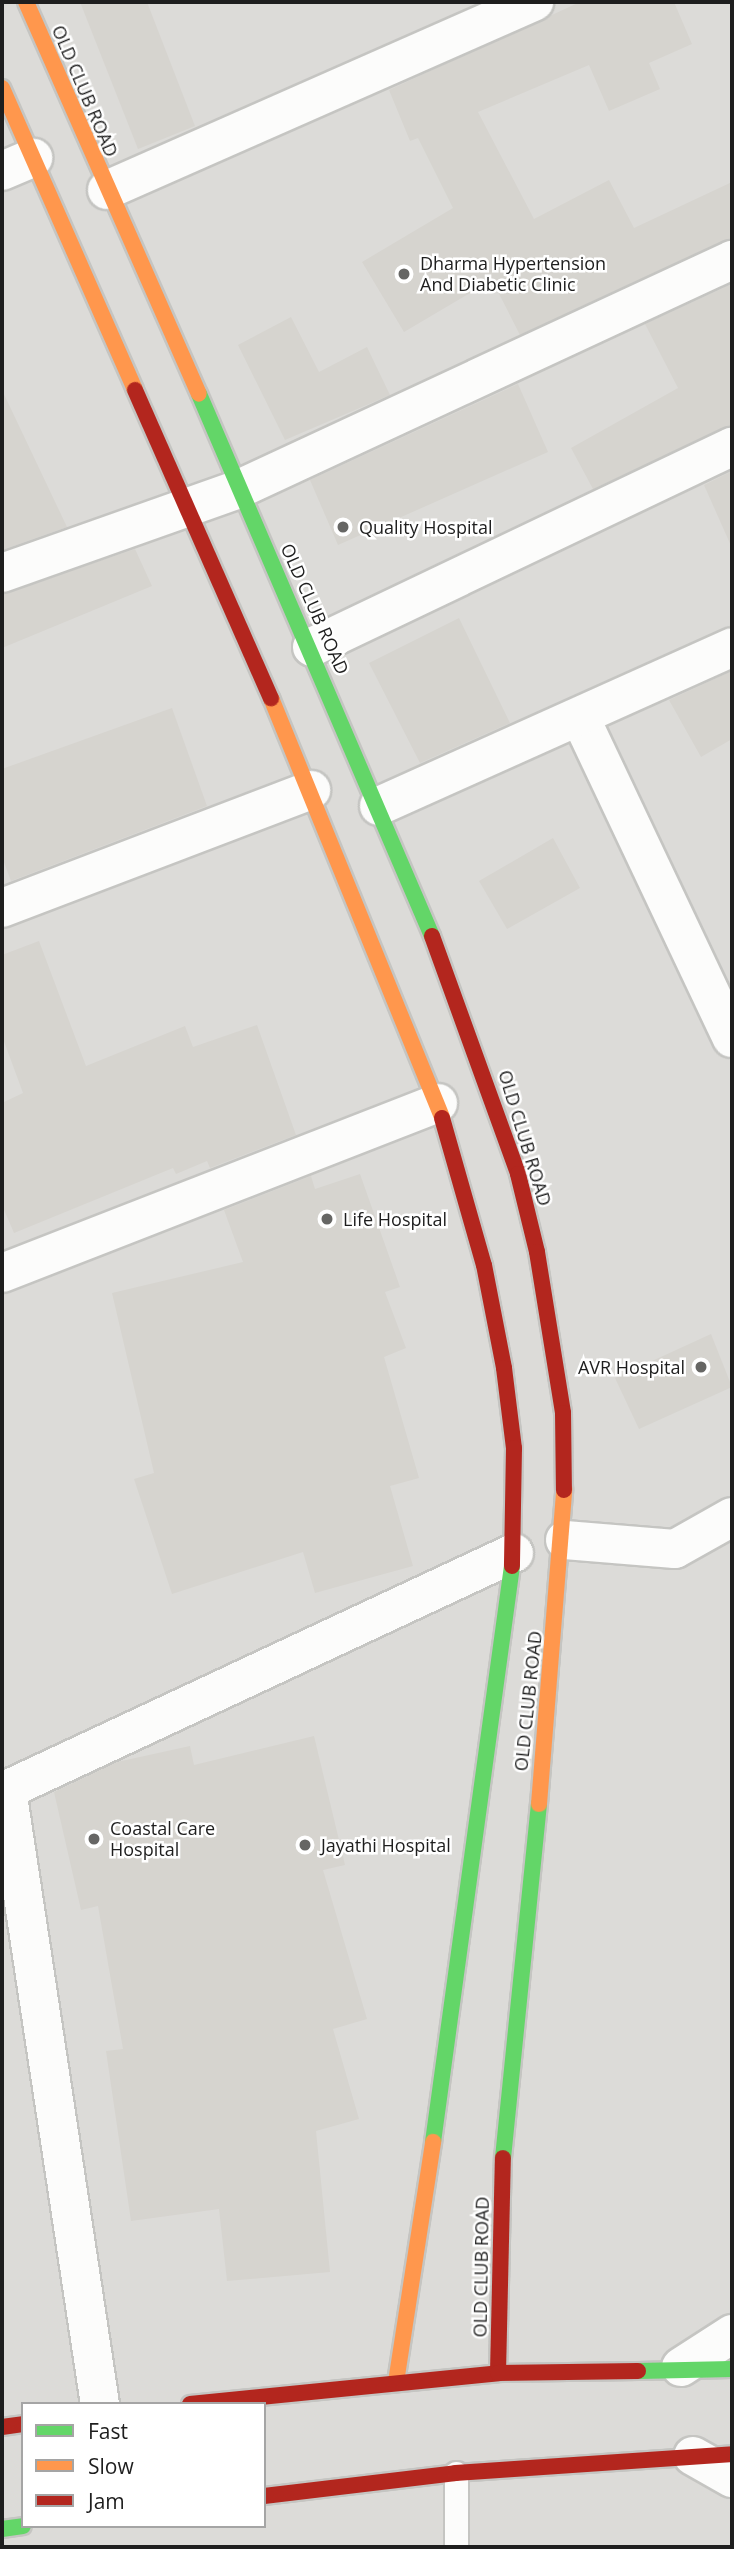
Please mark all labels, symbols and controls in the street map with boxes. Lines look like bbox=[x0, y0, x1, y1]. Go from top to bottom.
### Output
street label: OLD CLUB ROAD bbox=[48, 22, 122, 160]
place label: Dharma Hypertension And Diabetic Clinic bbox=[420, 253, 606, 296]
marker: Dharma Hypertension And Diabetic Clinic bbox=[394, 264, 414, 284]
place label: Quality Hospital bbox=[359, 516, 492, 538]
marker: Quality Hospital bbox=[333, 517, 353, 537]
street label: OLD CLUB ROAD bbox=[276, 540, 354, 678]
street label: OLD CLUB ROAD bbox=[494, 1067, 556, 1209]
place label: Life Hospital bbox=[343, 1208, 447, 1230]
marker: Life Hospital bbox=[317, 1209, 337, 1229]
place label: AVR Hospital bbox=[578, 1356, 685, 1378]
marker: AVR Hospital bbox=[691, 1357, 711, 1377]
street label: OLD CLUB ROAD bbox=[510, 1630, 546, 1772]
place label: Coastal Care Hospital bbox=[110, 1818, 215, 1860]
marker: Coastal Care Hospital bbox=[84, 1829, 104, 1849]
place label: Jayathi Hospital bbox=[321, 1834, 451, 1856]
marker: Jayathi Hospital bbox=[295, 1835, 315, 1855]
street label: OLD CLUB ROAD bbox=[469, 2196, 493, 2338]
legend bbox=[21, 2402, 266, 2528]
text: Fast bbox=[88, 2417, 128, 2445]
text: Slow bbox=[88, 2452, 134, 2480]
text: Jam bbox=[88, 2487, 125, 2515]

